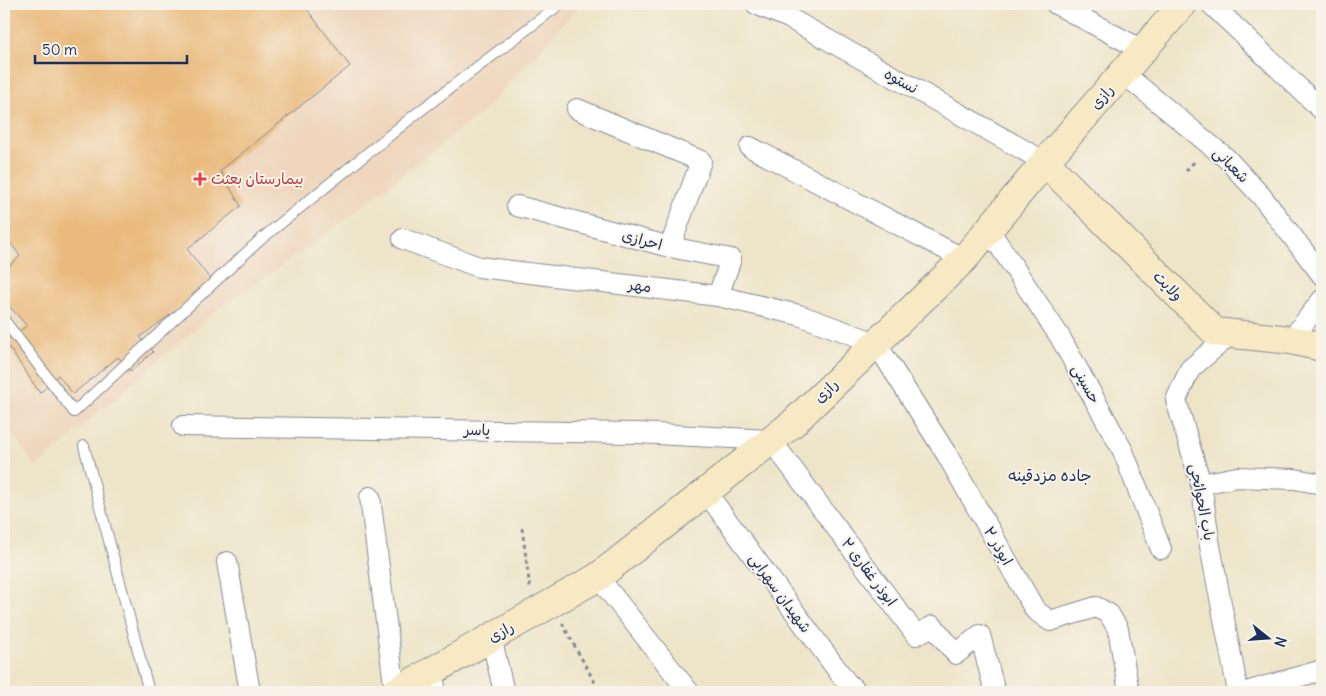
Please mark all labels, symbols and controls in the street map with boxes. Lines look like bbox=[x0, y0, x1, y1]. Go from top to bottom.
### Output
scale bar bbox=[35, 32, 188, 64]
text: 50 m bbox=[42, 40, 77, 59]
street label: نستوه bbox=[881, 64, 921, 98]
street label: رازی bbox=[1086, 80, 1117, 113]
street label: شعبانی bbox=[1209, 143, 1253, 187]
place label: بیمارستان بعثت bbox=[211, 169, 304, 188]
marker: بیمارستان بعثت bbox=[193, 172, 207, 186]
street label: احرازی bbox=[620, 225, 664, 254]
street label: ولایت bbox=[1149, 267, 1187, 305]
street label: مهر bbox=[626, 274, 653, 296]
street label: حسینی bbox=[1067, 361, 1105, 407]
street label: رازی bbox=[810, 375, 842, 407]
street label: یاسر bbox=[462, 420, 490, 439]
street label: باب الحوائجی bbox=[1185, 462, 1219, 542]
district label: جاده مزدقینه bbox=[1008, 465, 1092, 485]
street label: ابوذر ۲ bbox=[980, 523, 1017, 568]
street label: ابوذر غفاری ۲ bbox=[837, 534, 901, 610]
street label: شهیدان سهرابی bbox=[744, 549, 816, 637]
north arrow bbox=[1244, 614, 1294, 664]
street label: رازی bbox=[485, 617, 517, 646]
text: N bbox=[1270, 635, 1290, 649]

